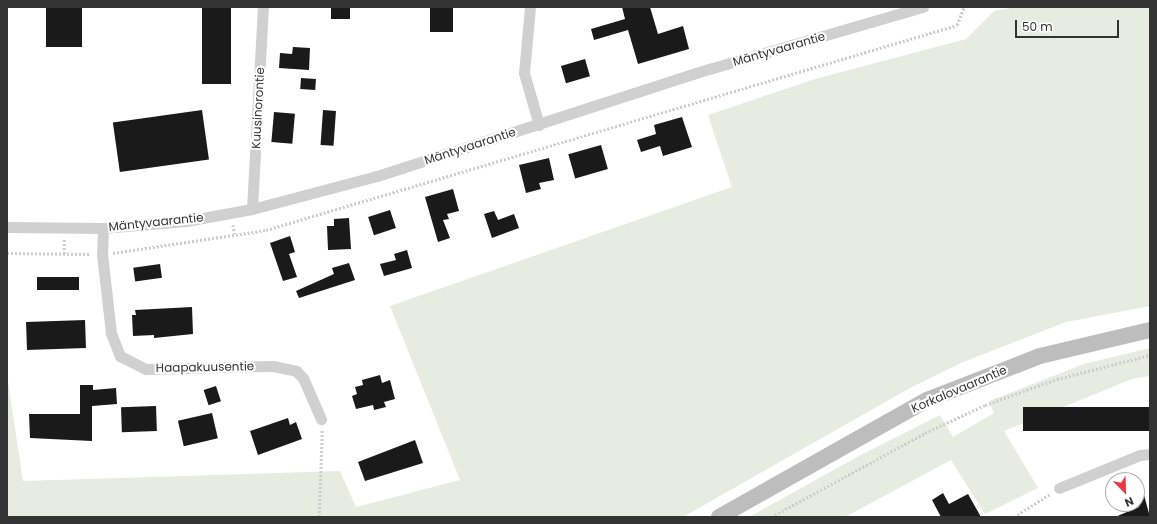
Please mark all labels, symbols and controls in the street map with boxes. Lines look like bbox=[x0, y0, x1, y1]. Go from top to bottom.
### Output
scale bar bbox=[1017, 12, 1121, 38]
text: 50 m bbox=[1022, 18, 1053, 35]
street label: Mäntyvaarantie bbox=[731, 29, 827, 69]
street label: Kuusinorontie bbox=[249, 67, 267, 149]
street label: Mäntyvaarantie bbox=[422, 124, 518, 168]
street label: Mäntyvaarantie bbox=[108, 210, 204, 234]
street label: Haapakuusentie bbox=[156, 359, 254, 375]
street label: Korkalovaarantie bbox=[909, 362, 1009, 416]
north arrow bbox=[1105, 472, 1145, 512]
text: N bbox=[1122, 493, 1136, 511]

